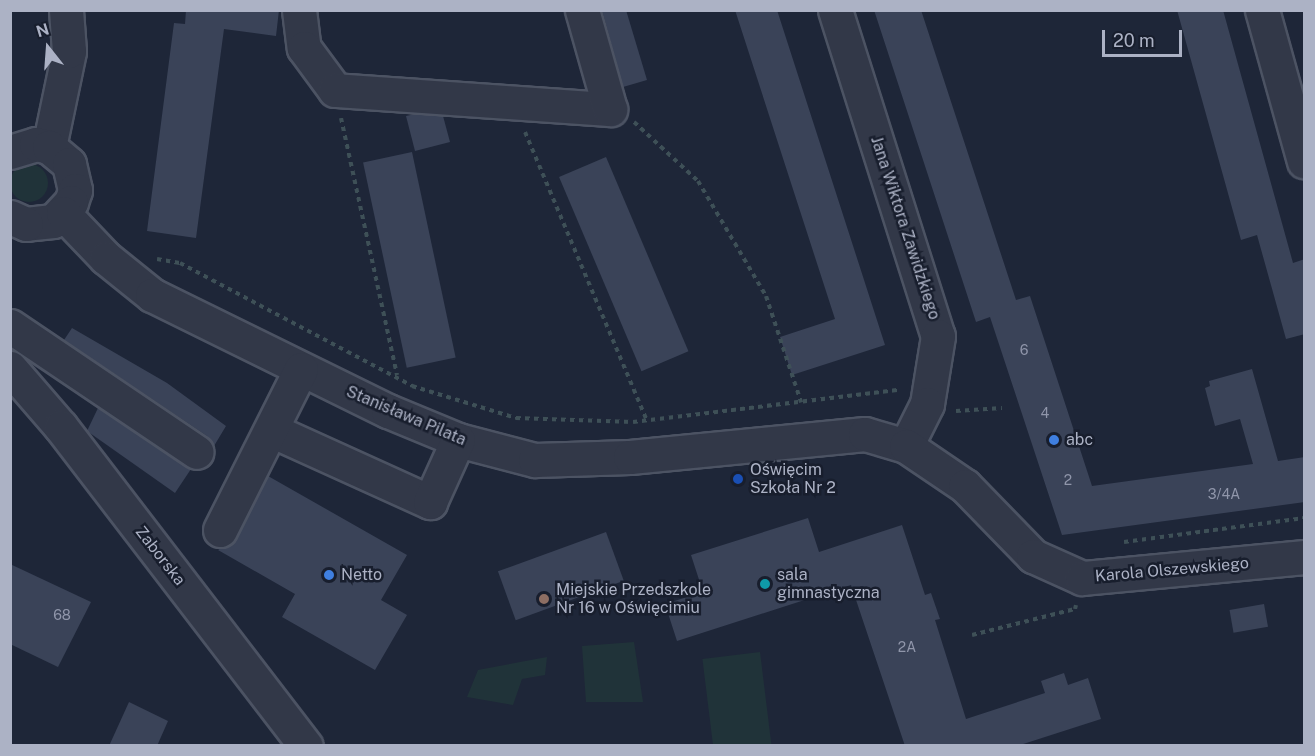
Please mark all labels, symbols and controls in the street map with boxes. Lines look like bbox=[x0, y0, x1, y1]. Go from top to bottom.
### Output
north arrow bbox=[18, 18, 78, 78]
scale bar bbox=[1105, 18, 1184, 56]
text: N bbox=[34, 19, 51, 41]
text: 20 m bbox=[1113, 30, 1155, 51]
street label: Jana Wiktora Zawidzkiego bbox=[866, 134, 944, 322]
house number: 6 bbox=[1020, 342, 1028, 358]
street label: Stanisława Pilata bbox=[343, 382, 469, 450]
house number: 4 bbox=[1041, 405, 1049, 421]
place label: abc bbox=[1066, 430, 1093, 450]
marker: abc bbox=[1047, 433, 1061, 447]
place label: Oświęcim Szkoła Nr 2 bbox=[750, 460, 836, 498]
marker: Oświęcim Szkoła Nr 2 bbox=[731, 472, 745, 486]
house number: 2 bbox=[1064, 472, 1072, 488]
house number: 3/4A bbox=[1208, 486, 1240, 502]
street label: Zaborska bbox=[131, 523, 189, 589]
street label: Karola Olszewskiego bbox=[1094, 554, 1250, 586]
place label: Netto bbox=[341, 565, 382, 585]
place label: sala gimnastyczna bbox=[777, 565, 880, 603]
marker: Netto bbox=[322, 568, 336, 582]
marker: sala gimnastyczna bbox=[758, 577, 772, 591]
place label: Miejskie Przedszkole Nr 16 w Oświęcimiu bbox=[556, 580, 711, 618]
marker: Miejskie Przedszkole Nr 16 w Oświęcimiu bbox=[537, 592, 551, 606]
house number: 68 bbox=[53, 607, 71, 623]
house number: 2A bbox=[898, 639, 916, 655]

